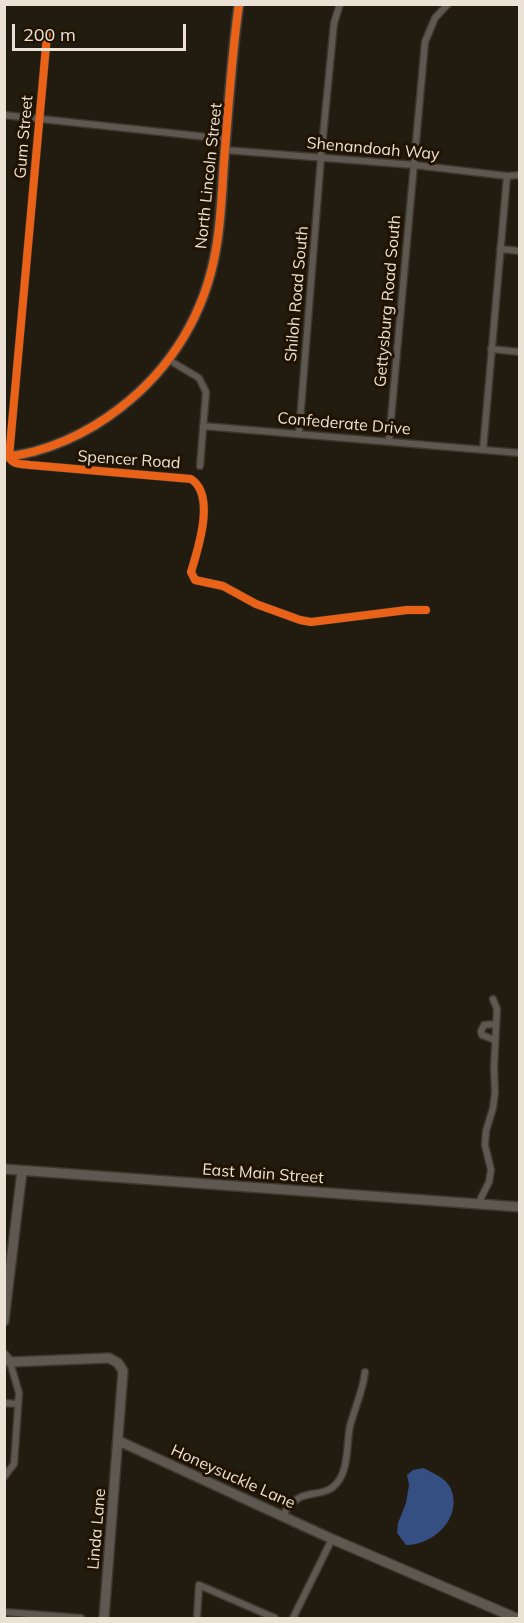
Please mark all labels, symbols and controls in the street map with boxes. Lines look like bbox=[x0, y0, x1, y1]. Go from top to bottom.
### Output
scale bar bbox=[15, 12, 189, 50]
text: 200 m bbox=[23, 23, 76, 46]
street label: Gum Street bbox=[11, 95, 37, 179]
street label: North Lincoln Street bbox=[192, 102, 226, 250]
street label: Shenandoah Way bbox=[306, 134, 440, 164]
street label: Gettysburg Road South bbox=[371, 214, 405, 388]
street label: Shiloh Road South bbox=[281, 225, 313, 363]
street label: Confederate Drive bbox=[277, 409, 411, 439]
street label: Spencer Road bbox=[77, 447, 181, 473]
street label: East Main Street bbox=[202, 1160, 324, 1188]
street label: Honeysuckle Lane bbox=[168, 1441, 298, 1513]
street label: Linda Lane bbox=[84, 1487, 110, 1571]

